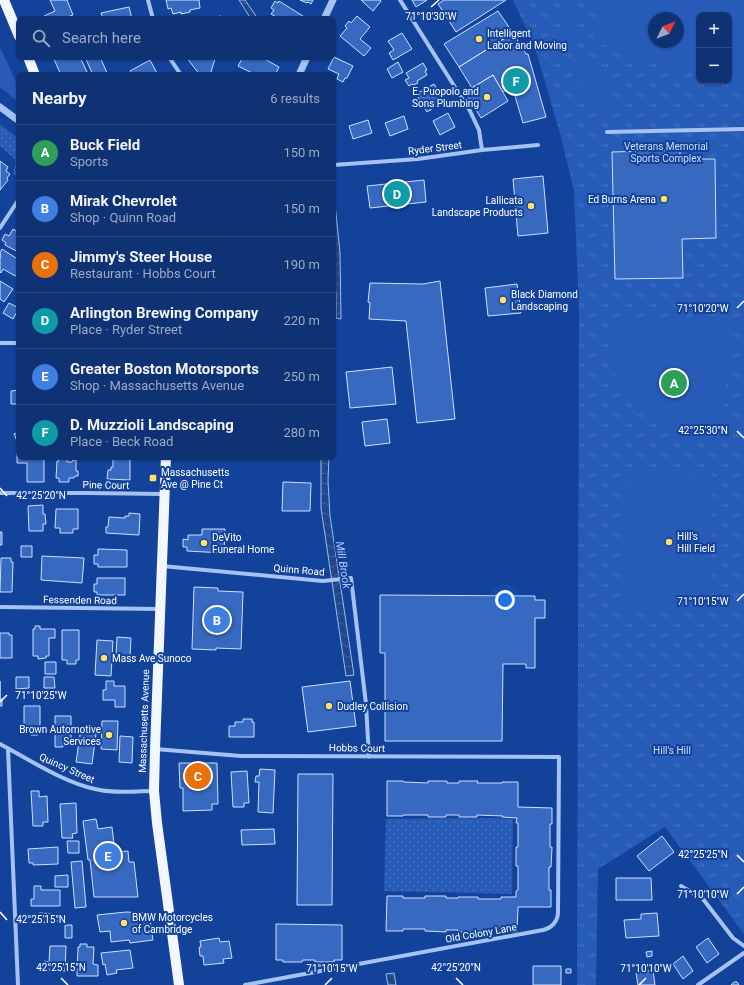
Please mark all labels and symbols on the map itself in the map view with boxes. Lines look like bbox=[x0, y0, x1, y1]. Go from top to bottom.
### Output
text: 71°10'30"W bbox=[405, 11, 457, 22]
north arrow bbox=[648, 12, 684, 48]
place label: Intelligent Labor and Moving bbox=[487, 28, 567, 51]
marker: Intelligent Labor and Moving bbox=[474, 34, 484, 44]
pin: F bbox=[503, 66, 529, 96]
place label: E. Puopolo and Sons Plumbing bbox=[412, 86, 479, 109]
marker: E. Puopolo and Sons Plumbing bbox=[482, 92, 492, 102]
street label: Ryder Street bbox=[408, 139, 462, 157]
park label: Veterans Memorial Sports Complex bbox=[624, 141, 708, 164]
pin: D bbox=[384, 179, 410, 209]
place label: Ed Burns Arena bbox=[588, 194, 656, 205]
marker: Ed Burns Arena bbox=[659, 194, 669, 204]
place label: Lallicata Landscape Products bbox=[432, 195, 523, 218]
marker: Lallicata Landscape Products bbox=[526, 201, 536, 211]
place label: Black Diamond Landscaping bbox=[511, 289, 578, 312]
marker: Black Diamond Landscaping bbox=[498, 295, 508, 305]
text: 71°10'20"W bbox=[677, 303, 729, 314]
pin: A bbox=[661, 368, 687, 398]
text: 42°25'30"N bbox=[678, 425, 728, 436]
place label: Massachusetts Ave @ Pine Ct bbox=[161, 467, 229, 490]
marker: Massachusetts Ave @ Pine Ct bbox=[148, 473, 158, 483]
street label: Pine Court bbox=[83, 479, 129, 491]
text: 42°25'20"N bbox=[16, 490, 66, 501]
place label: Hill's Hill Field bbox=[677, 531, 715, 554]
place label: DeVito Funeral Home bbox=[212, 532, 274, 555]
marker: Hill's Hill Field bbox=[664, 537, 674, 547]
marker: DeVito Funeral Home bbox=[199, 538, 209, 548]
water label: Mill Brook bbox=[333, 541, 353, 590]
street label: Quinn Road bbox=[273, 562, 325, 578]
your location bbox=[495, 590, 515, 610]
street label: Fessenden Road bbox=[43, 594, 117, 606]
text: 71°10'15"W bbox=[677, 596, 729, 607]
pin: B bbox=[204, 605, 230, 635]
marker: Mass Ave Sunoco bbox=[99, 653, 109, 663]
place label: Mass Ave Sunoco bbox=[112, 653, 192, 664]
street label: Massachusetts Avenue bbox=[137, 669, 151, 773]
text: 71°10'25"W bbox=[15, 690, 67, 701]
marker: Dudley Collision bbox=[324, 701, 334, 711]
place label: Dudley Collision bbox=[337, 701, 408, 712]
place label: Brown Automotive Services bbox=[19, 724, 101, 747]
marker: Brown Automotive Services bbox=[104, 730, 114, 740]
street label: Hobbs Court bbox=[329, 742, 385, 754]
park label: Hill's Hill bbox=[653, 745, 691, 756]
street label: Quincy Street bbox=[38, 751, 96, 785]
pin: C bbox=[185, 761, 211, 791]
pin: E bbox=[95, 841, 121, 871]
text: 42°25'25"N bbox=[678, 849, 728, 860]
text: 71°10'10"W bbox=[677, 889, 729, 900]
place label: BMW Motorcycles of Cambridge bbox=[132, 912, 213, 935]
text: 42°25'15"N bbox=[16, 914, 66, 925]
marker: BMW Motorcycles of Cambridge bbox=[119, 918, 129, 928]
street label: Old Colony Lane bbox=[445, 921, 517, 945]
text: 42°25'15"N bbox=[36, 962, 86, 973]
text: 42°25'20"N bbox=[431, 962, 481, 973]
text: 71°10'15"W bbox=[306, 963, 358, 974]
text: 71°10'10"W bbox=[620, 963, 672, 974]

